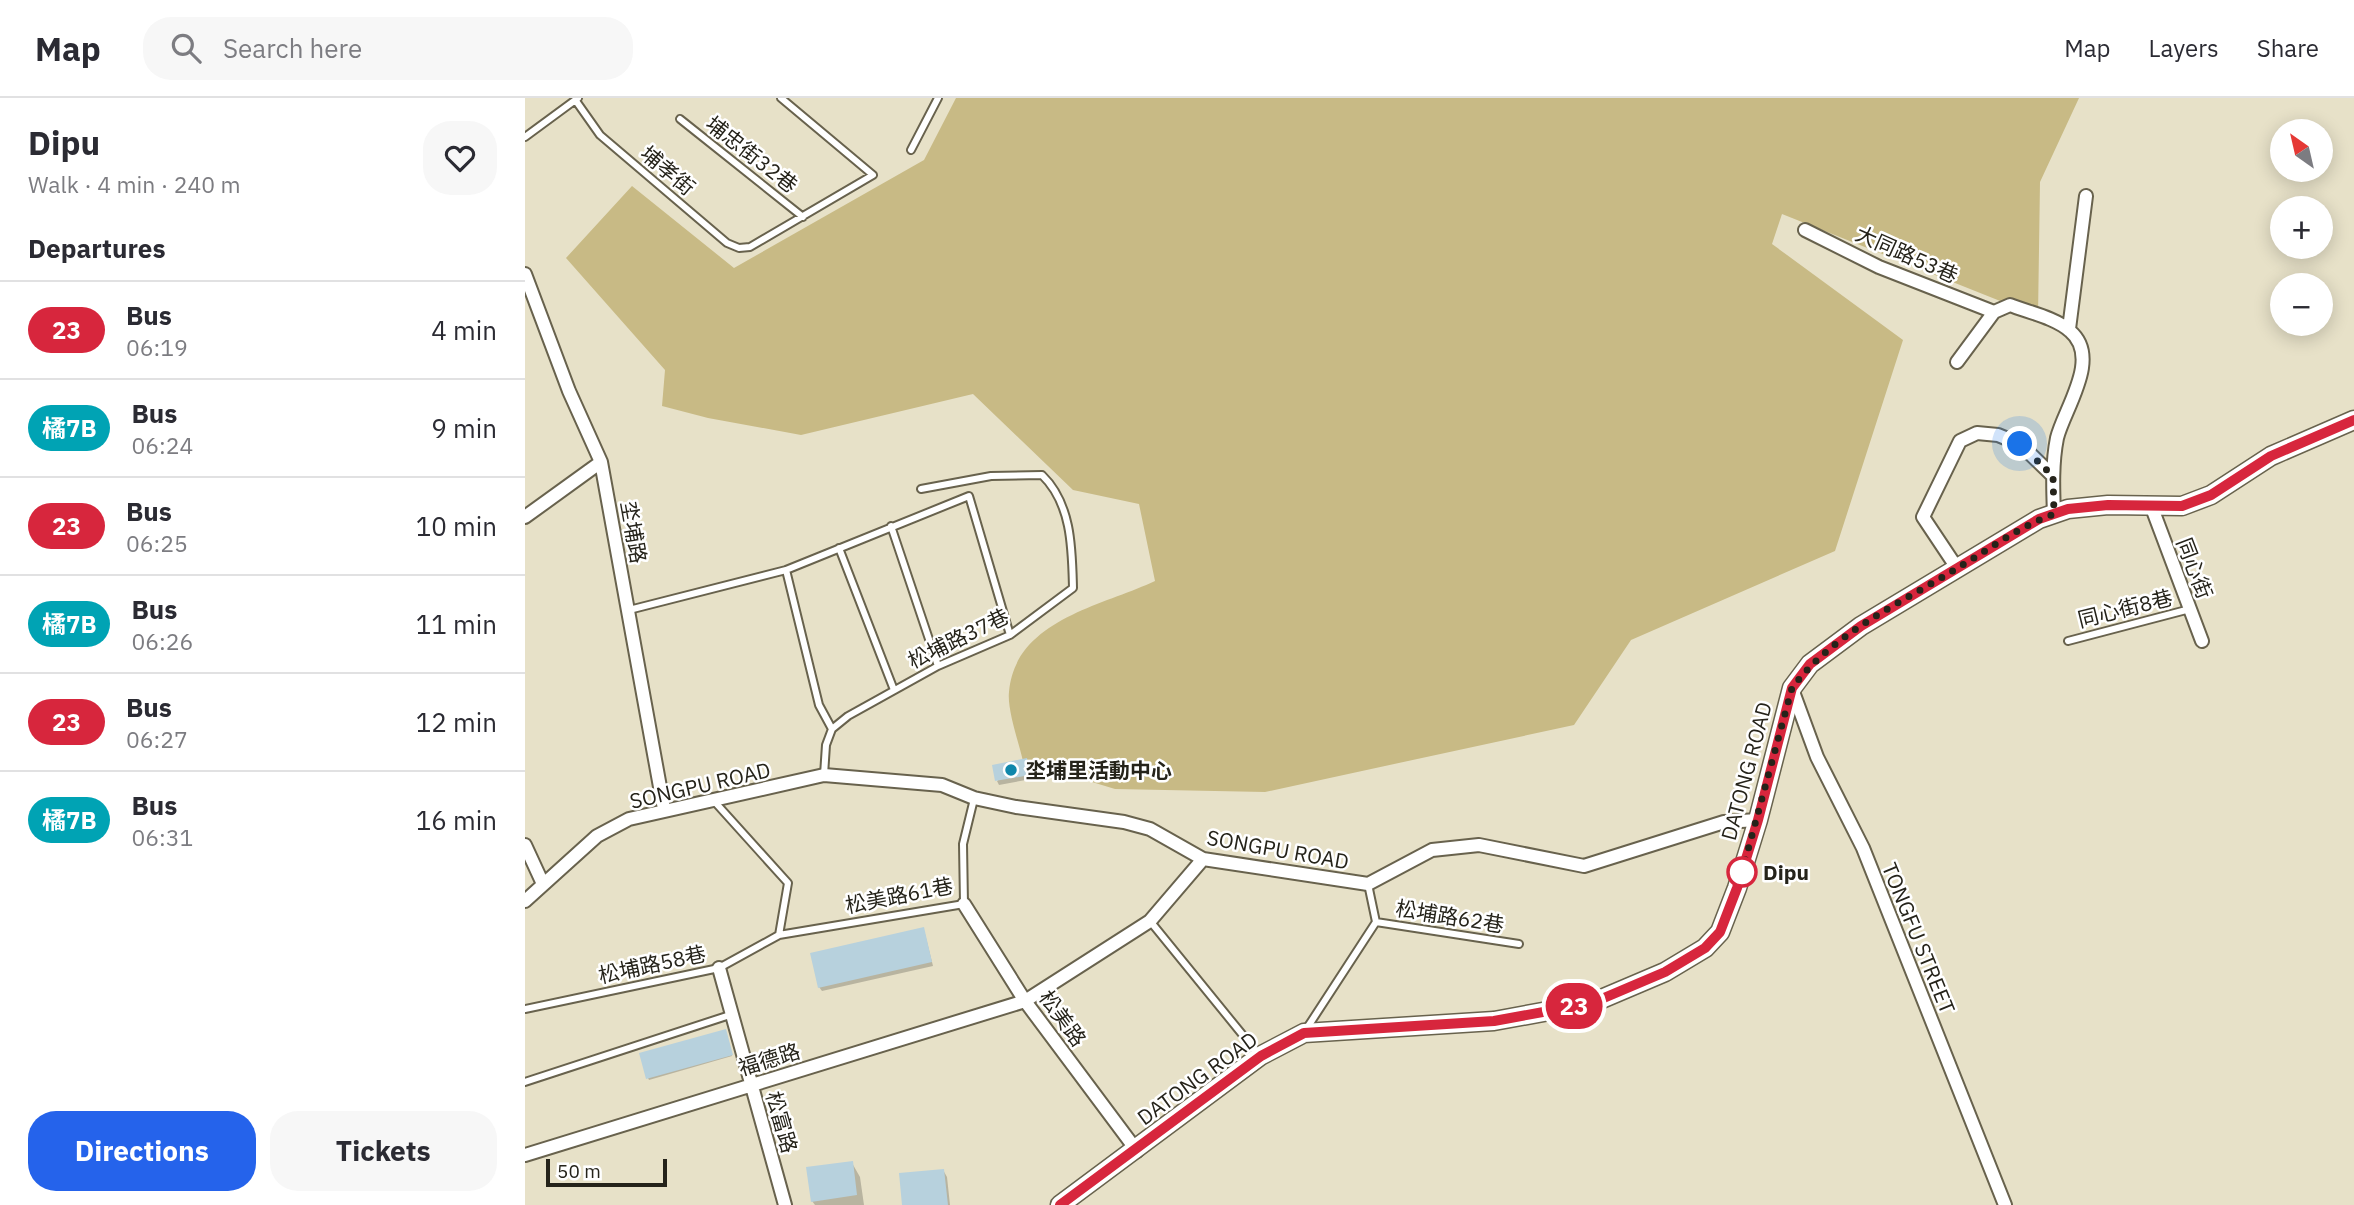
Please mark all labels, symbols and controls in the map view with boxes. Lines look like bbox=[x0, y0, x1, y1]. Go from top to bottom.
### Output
search box bbox=[143, 17, 633, 80]
text: Map bbox=[35, 27, 101, 70]
icon: search bbox=[167, 29, 205, 67]
text: Search here bbox=[223, 31, 362, 65]
text: Map bbox=[2064, 32, 2111, 64]
text: Layers bbox=[2149, 32, 2219, 64]
text: Share bbox=[2257, 32, 2319, 64]
street label: 埔忠街32巷 bbox=[700, 109, 804, 199]
north arrow bbox=[2270, 119, 2333, 182]
map controls bbox=[2270, 119, 2333, 336]
text: Dipu bbox=[28, 121, 100, 164]
button: heart bbox=[423, 121, 497, 195]
street label: 埔孝街 bbox=[635, 139, 701, 201]
text: Walk · 4 min · 240 m bbox=[28, 169, 241, 199]
button: + bbox=[2270, 196, 2333, 259]
street label: 大同路53巷 bbox=[1851, 219, 1963, 289]
text: Departures bbox=[28, 231, 166, 265]
button: − bbox=[2270, 273, 2333, 336]
text: Bus bbox=[126, 298, 172, 332]
text: 4 min bbox=[431, 313, 497, 347]
text: 23 bbox=[52, 314, 81, 346]
text: 06:19 bbox=[126, 332, 188, 362]
text: Bus bbox=[131, 396, 177, 430]
text: 9 min bbox=[431, 411, 497, 445]
text: 橘7B bbox=[42, 412, 96, 444]
your location bbox=[2002, 426, 2037, 461]
text: 06:24 bbox=[131, 430, 193, 460]
text: Bus bbox=[126, 494, 172, 528]
street label: 坔埔路 bbox=[615, 499, 653, 565]
text: 10 min bbox=[416, 509, 497, 543]
text: 23 bbox=[52, 510, 81, 542]
text: 06:25 bbox=[126, 528, 188, 558]
street label: 同心街 bbox=[2171, 534, 2219, 602]
street label: 同心街8巷 bbox=[2075, 583, 2175, 633]
text: Bus bbox=[131, 592, 177, 626]
street label: 松埔路37巷 bbox=[903, 601, 1013, 675]
text: 11 min bbox=[416, 607, 497, 641]
text: 橘7B bbox=[42, 608, 96, 640]
text: 06:26 bbox=[131, 626, 193, 656]
text: Bus bbox=[126, 690, 172, 724]
street label: DATONG ROAD bbox=[1714, 699, 1778, 843]
text: 12 min bbox=[416, 705, 497, 739]
text: 23 bbox=[52, 706, 81, 738]
text: 06:27 bbox=[126, 724, 188, 754]
street label: SONGPU ROAD bbox=[627, 755, 773, 815]
place label: 坔埔里活動中心 bbox=[1025, 756, 1172, 784]
marker: 坔埔里活動中心 bbox=[1003, 762, 1019, 778]
text: Bus bbox=[131, 788, 177, 822]
text: 16 min bbox=[416, 803, 497, 837]
text: 橘7B bbox=[42, 804, 96, 836]
text: 06:31 bbox=[131, 822, 193, 852]
street label: SONGPU ROAD bbox=[1205, 823, 1351, 875]
marker: Dipu bbox=[1727, 857, 1757, 887]
place label: Dipu bbox=[1763, 858, 1809, 886]
street label: TONGFU STREET bbox=[1876, 858, 1962, 1018]
street label: 松美路61巷 bbox=[843, 871, 955, 919]
street label: 松埔路62巷 bbox=[1394, 894, 1506, 938]
street label: 松埔路58巷 bbox=[596, 939, 708, 989]
line badge: 23 bbox=[1543, 983, 1605, 1029]
street label: 松美路 bbox=[1033, 984, 1093, 1052]
text: 23 bbox=[1560, 990, 1588, 1022]
street label: DATONG ROAD bbox=[1131, 1025, 1263, 1131]
street label: 福德路 bbox=[735, 1036, 803, 1082]
street label: 松富路 bbox=[760, 1088, 804, 1156]
button: Directions bbox=[28, 1111, 256, 1191]
button: Tickets bbox=[270, 1111, 497, 1191]
scale bar bbox=[546, 1156, 667, 1188]
text: 50 m bbox=[557, 1159, 601, 1183]

